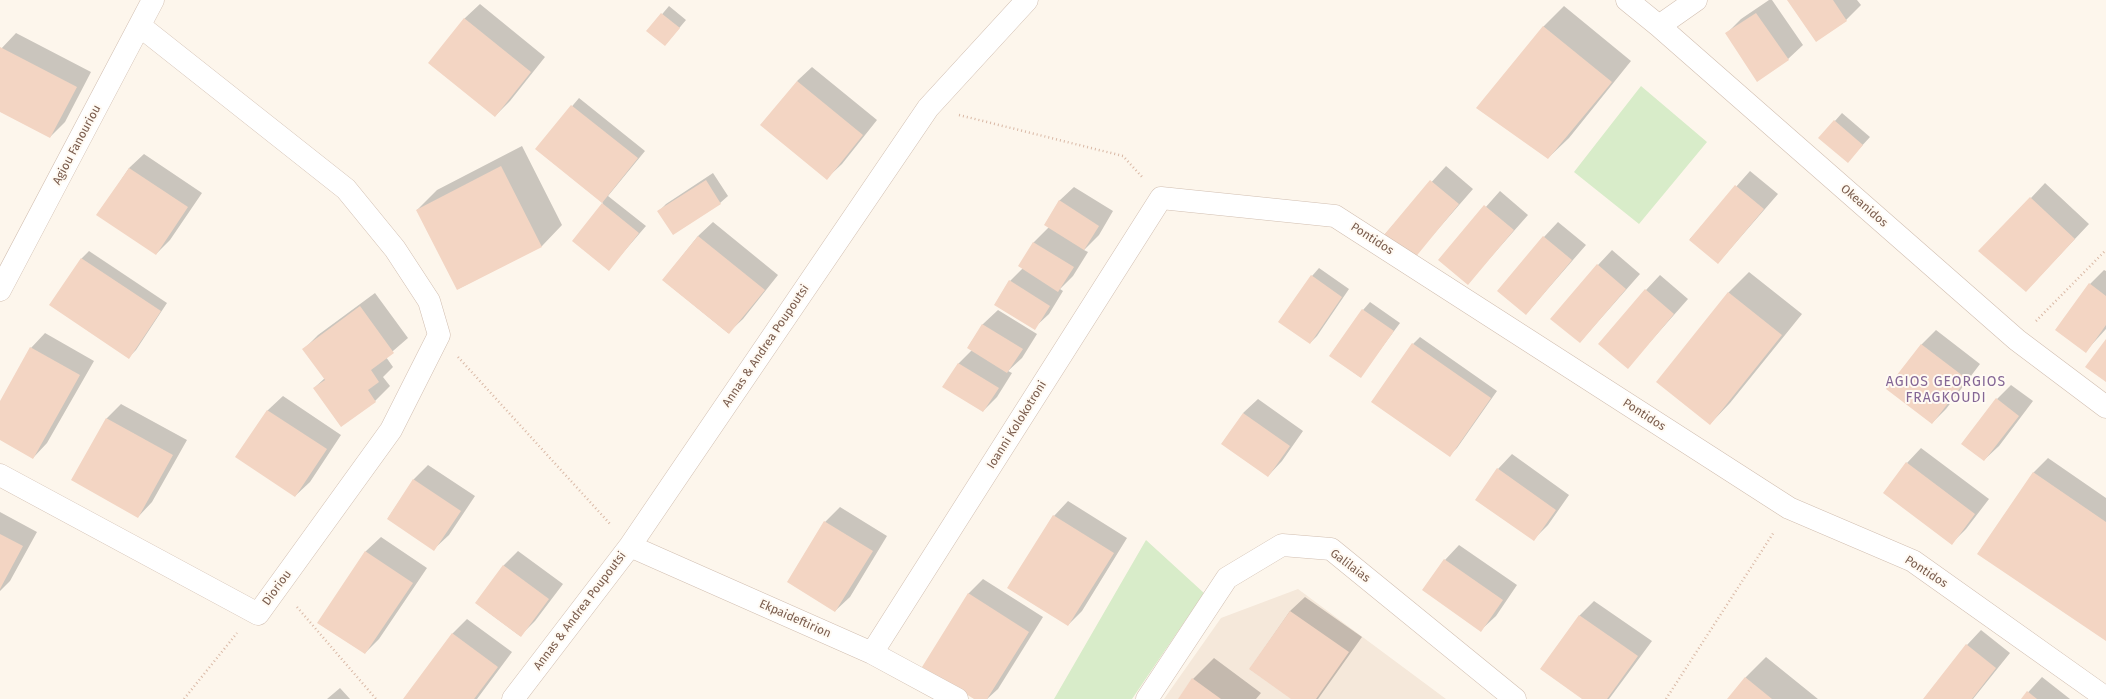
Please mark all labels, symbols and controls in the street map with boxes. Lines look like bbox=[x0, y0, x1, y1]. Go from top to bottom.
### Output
street label: Agiou Fanouriou bbox=[50, 103, 104, 187]
street label: Okeanidos bbox=[1838, 182, 1890, 230]
street label: Pontidos bbox=[1348, 220, 1396, 258]
street label: Annas & Andrea Poupoutsi bbox=[720, 282, 812, 410]
district label: AGIOS GEORGIOS FRAGKOUDI bbox=[1886, 374, 2006, 406]
street label: Ioanni Kolokotroni bbox=[984, 378, 1050, 472]
street label: Pontidos bbox=[1620, 396, 1668, 434]
street label: Galilaias bbox=[1327, 546, 1373, 586]
street label: Annas & Andrea Poupoutsi bbox=[531, 549, 629, 673]
street label: Pontidos bbox=[1902, 553, 1950, 591]
street label: Dioriou bbox=[259, 568, 295, 608]
street label: Ekpaideftirion bbox=[757, 597, 833, 641]

